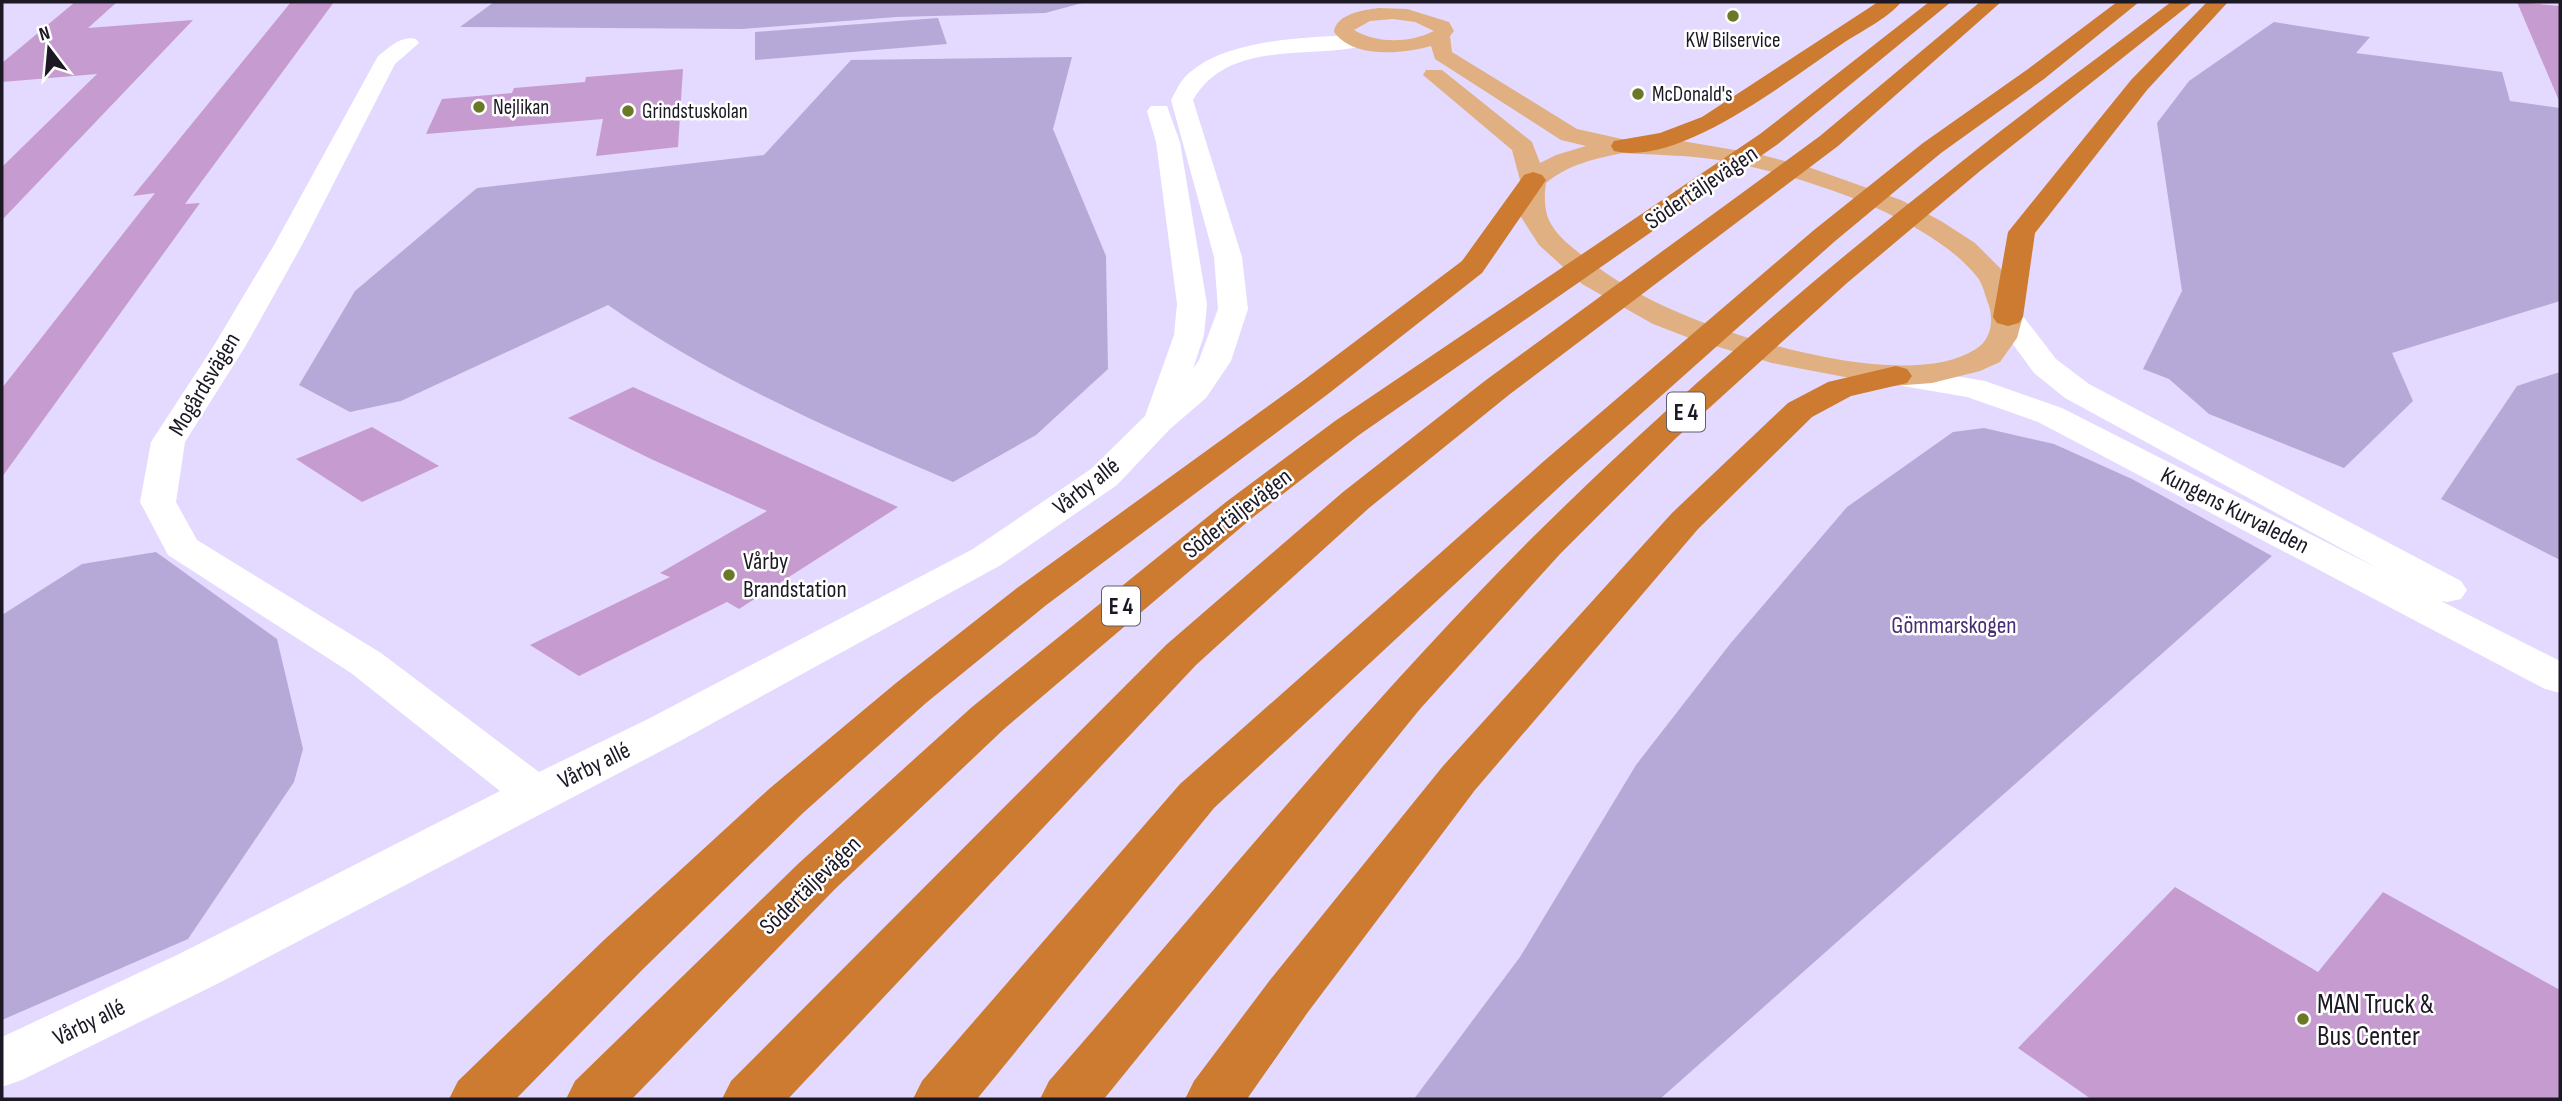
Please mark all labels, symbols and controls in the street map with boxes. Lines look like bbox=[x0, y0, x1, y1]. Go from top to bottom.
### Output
marker: KW Bilservice bbox=[1725, 8, 1741, 24]
north arrow bbox=[14, 14, 84, 84]
text: N bbox=[37, 22, 53, 47]
place label: KW Bilservice bbox=[1686, 28, 1780, 53]
place label: McDonald's bbox=[1652, 82, 1733, 107]
marker: McDonald's bbox=[1630, 86, 1646, 102]
place label: Nejlikan bbox=[493, 95, 549, 120]
marker: Nejlikan bbox=[471, 99, 487, 115]
place label: Grindstuskolan bbox=[642, 99, 748, 124]
marker: Grindstuskolan bbox=[620, 103, 636, 119]
street label: Södertäljevägen bbox=[1639, 139, 1763, 236]
street label: Mogårdsvägen bbox=[162, 327, 247, 441]
road number: E 4 bbox=[1667, 392, 1705, 432]
street label: Vårby allé bbox=[1047, 451, 1126, 521]
street label: Kungens Kurvaleden bbox=[2156, 461, 2314, 560]
street label: Södertäljevägen bbox=[1177, 462, 1297, 565]
place label: Vårby Brandstation bbox=[743, 547, 847, 604]
marker: Vårby Brandstation bbox=[721, 567, 737, 583]
road number: E 4 bbox=[1102, 586, 1140, 626]
park label: Gömmarskogen bbox=[1891, 611, 2017, 640]
street label: Vårby allé bbox=[553, 736, 635, 795]
street label: Södertäljevägen bbox=[754, 830, 867, 941]
place label: MAN Truck & Bus Center bbox=[2317, 988, 2434, 1053]
street label: Vårby allé bbox=[48, 993, 130, 1052]
marker: MAN Truck & Bus Center bbox=[2295, 1011, 2311, 1027]

